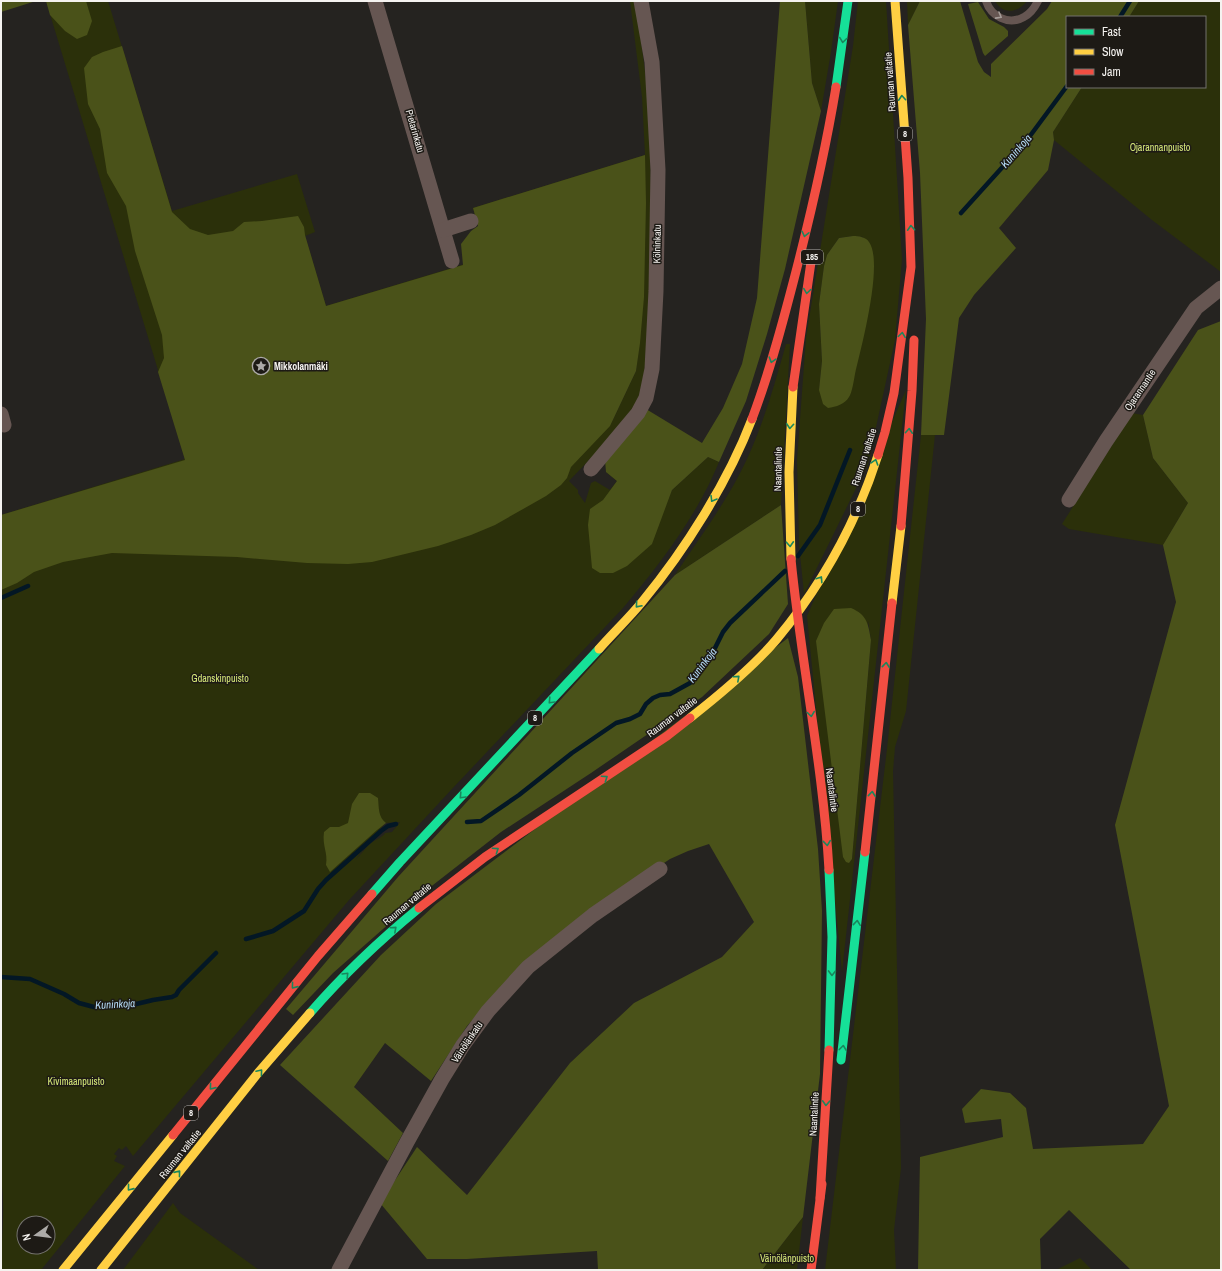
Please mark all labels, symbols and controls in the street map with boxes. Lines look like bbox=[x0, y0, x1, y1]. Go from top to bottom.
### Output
one-way arrow bbox=[995, 11, 1002, 19]
legend bbox=[1066, 16, 1206, 88]
text: Fast bbox=[1102, 24, 1121, 40]
one-way arrow bbox=[839, 37, 848, 43]
text: Slow bbox=[1102, 44, 1124, 60]
street label: Rauman valtatie bbox=[881, 51, 899, 112]
text: Jam bbox=[1102, 64, 1121, 80]
one-way arrow bbox=[898, 95, 907, 101]
street label: Pietarinkatu bbox=[403, 108, 427, 154]
road number: 8 bbox=[898, 127, 912, 141]
water label: Kuninkoja bbox=[998, 131, 1034, 171]
park label: Ojarannanpuisto bbox=[1130, 141, 1191, 154]
street label: Kölninkatu bbox=[650, 225, 664, 263]
one-way arrow bbox=[906, 225, 915, 231]
one-way arrow bbox=[802, 231, 810, 237]
road number: 185 bbox=[801, 250, 823, 264]
one-way arrow bbox=[803, 288, 812, 294]
one-way arrow bbox=[897, 332, 906, 338]
place icon: Mikkolanmäki bbox=[251, 356, 271, 376]
one-way arrow bbox=[768, 356, 777, 363]
place label: Mikkolanmäki bbox=[274, 360, 328, 373]
street label: Ojarannantie bbox=[1121, 366, 1159, 413]
one-way arrow bbox=[786, 423, 795, 429]
street label: Rauman valtatie bbox=[849, 426, 880, 487]
one-way arrow bbox=[905, 428, 914, 434]
street label: Naantalintie bbox=[771, 446, 785, 491]
one-way arrow bbox=[870, 459, 879, 466]
one-way arrow bbox=[710, 495, 718, 502]
road number: 8 bbox=[851, 502, 865, 516]
one-way arrow bbox=[786, 541, 795, 547]
one-way arrow bbox=[815, 576, 823, 583]
one-way arrow bbox=[636, 600, 643, 608]
water label: Kuninkoja bbox=[684, 645, 720, 685]
one-way arrow bbox=[881, 662, 890, 668]
park label: Gdanskinpuisto bbox=[191, 672, 249, 685]
one-way arrow bbox=[732, 676, 739, 683]
street label: Rauman valtatie bbox=[644, 694, 700, 740]
one-way arrow bbox=[548, 696, 555, 704]
road number: 8 bbox=[528, 711, 542, 725]
one-way arrow bbox=[806, 711, 815, 717]
street label: Naantalintie bbox=[823, 767, 841, 813]
one-way arrow bbox=[600, 775, 607, 782]
one-way arrow bbox=[459, 791, 467, 799]
one-way arrow bbox=[867, 791, 876, 797]
one-way arrow bbox=[823, 840, 832, 846]
one-way arrow bbox=[492, 847, 499, 854]
street label: Rauman valtatie bbox=[380, 880, 434, 928]
one-way arrow bbox=[853, 920, 862, 926]
one-way arrow bbox=[389, 927, 397, 934]
one-way arrow bbox=[828, 970, 836, 976]
one-way arrow bbox=[341, 972, 349, 980]
one-way arrow bbox=[291, 982, 298, 989]
water label: Kuninkoja bbox=[95, 996, 135, 1012]
street label: Väinölänkatu bbox=[448, 1019, 486, 1065]
one-way arrow bbox=[838, 1045, 847, 1051]
one-way arrow bbox=[255, 1069, 262, 1076]
park label: Kivimaanpuisto bbox=[48, 1075, 105, 1088]
one-way arrow bbox=[209, 1083, 216, 1090]
street label: Naantalintie bbox=[806, 1091, 822, 1136]
one-way arrow bbox=[821, 1100, 830, 1106]
road number: 8 bbox=[184, 1106, 198, 1120]
street label: Rauman valtatie bbox=[156, 1126, 204, 1181]
one-way arrow bbox=[174, 1171, 181, 1178]
one-way arrow bbox=[128, 1184, 135, 1191]
north arrow bbox=[16, 1215, 56, 1255]
text: N bbox=[19, 1233, 34, 1242]
park label: Väinölänpuisto bbox=[760, 1252, 814, 1265]

